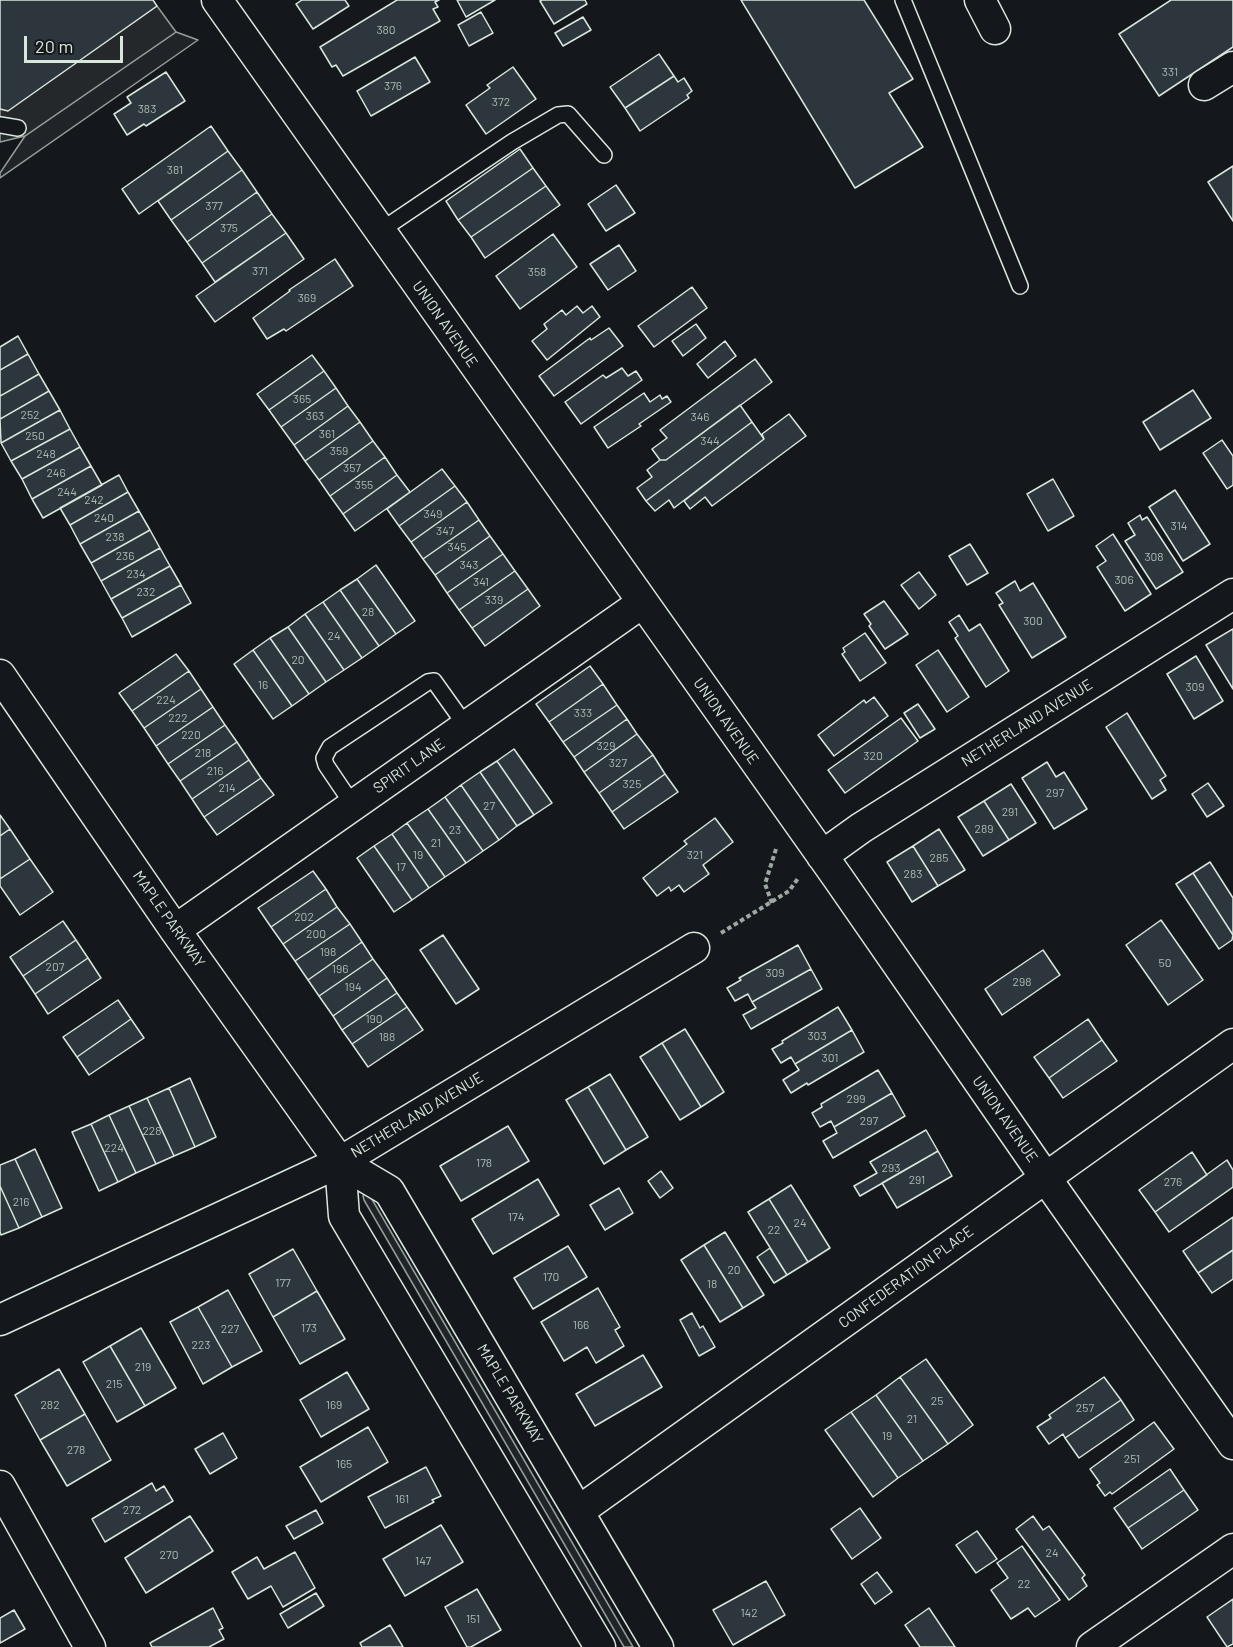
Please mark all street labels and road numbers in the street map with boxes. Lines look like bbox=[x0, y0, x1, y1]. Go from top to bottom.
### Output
street label: UNION AVENUE bbox=[409, 277, 481, 371]
street label: UNION AVENUE bbox=[690, 674, 762, 768]
street label: NETHERLAND AVENUE bbox=[958, 675, 1096, 771]
street label: SPIRIT LANE bbox=[370, 735, 448, 797]
street label: MAPLE PARKWAY bbox=[129, 867, 209, 971]
street label: NETHERLAND AVENUE bbox=[348, 1068, 486, 1162]
street label: UNION AVENUE bbox=[969, 1072, 1041, 1166]
street label: CONFEDERATION PLACE bbox=[835, 1222, 977, 1332]
street label: MAPLE PARKWAY bbox=[473, 1341, 547, 1447]

